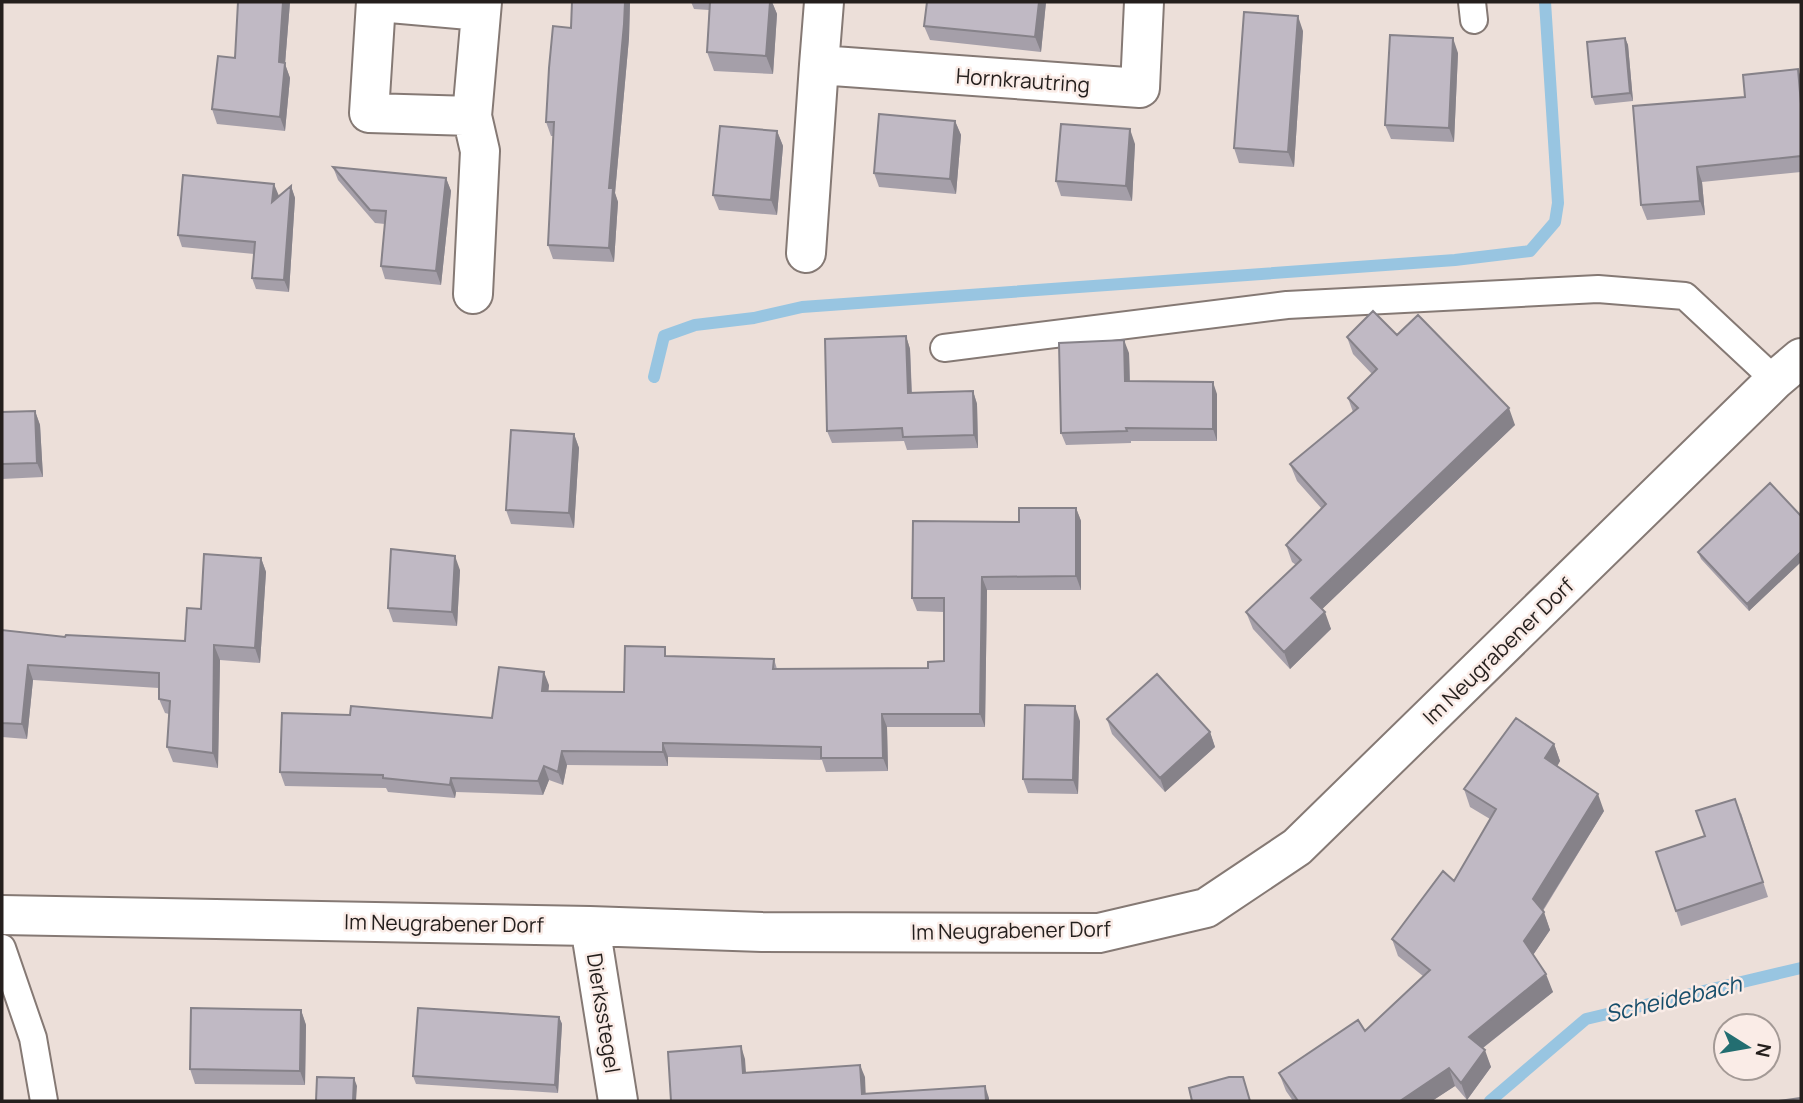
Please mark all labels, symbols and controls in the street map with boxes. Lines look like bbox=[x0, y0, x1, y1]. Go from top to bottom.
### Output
street label: Hornkrautring bbox=[955, 61, 1091, 99]
street label: Im Neugrabener Dorf bbox=[1416, 571, 1580, 730]
street label: Im Neugrabener Dorf bbox=[344, 907, 545, 939]
street label: Im Neugrabener Dorf bbox=[911, 914, 1112, 946]
street label: Dierksstegel bbox=[581, 951, 627, 1075]
water label: Scheidebach bbox=[1602, 966, 1746, 1029]
north arrow bbox=[1712, 1012, 1782, 1082]
text: N bbox=[1750, 1041, 1778, 1059]

